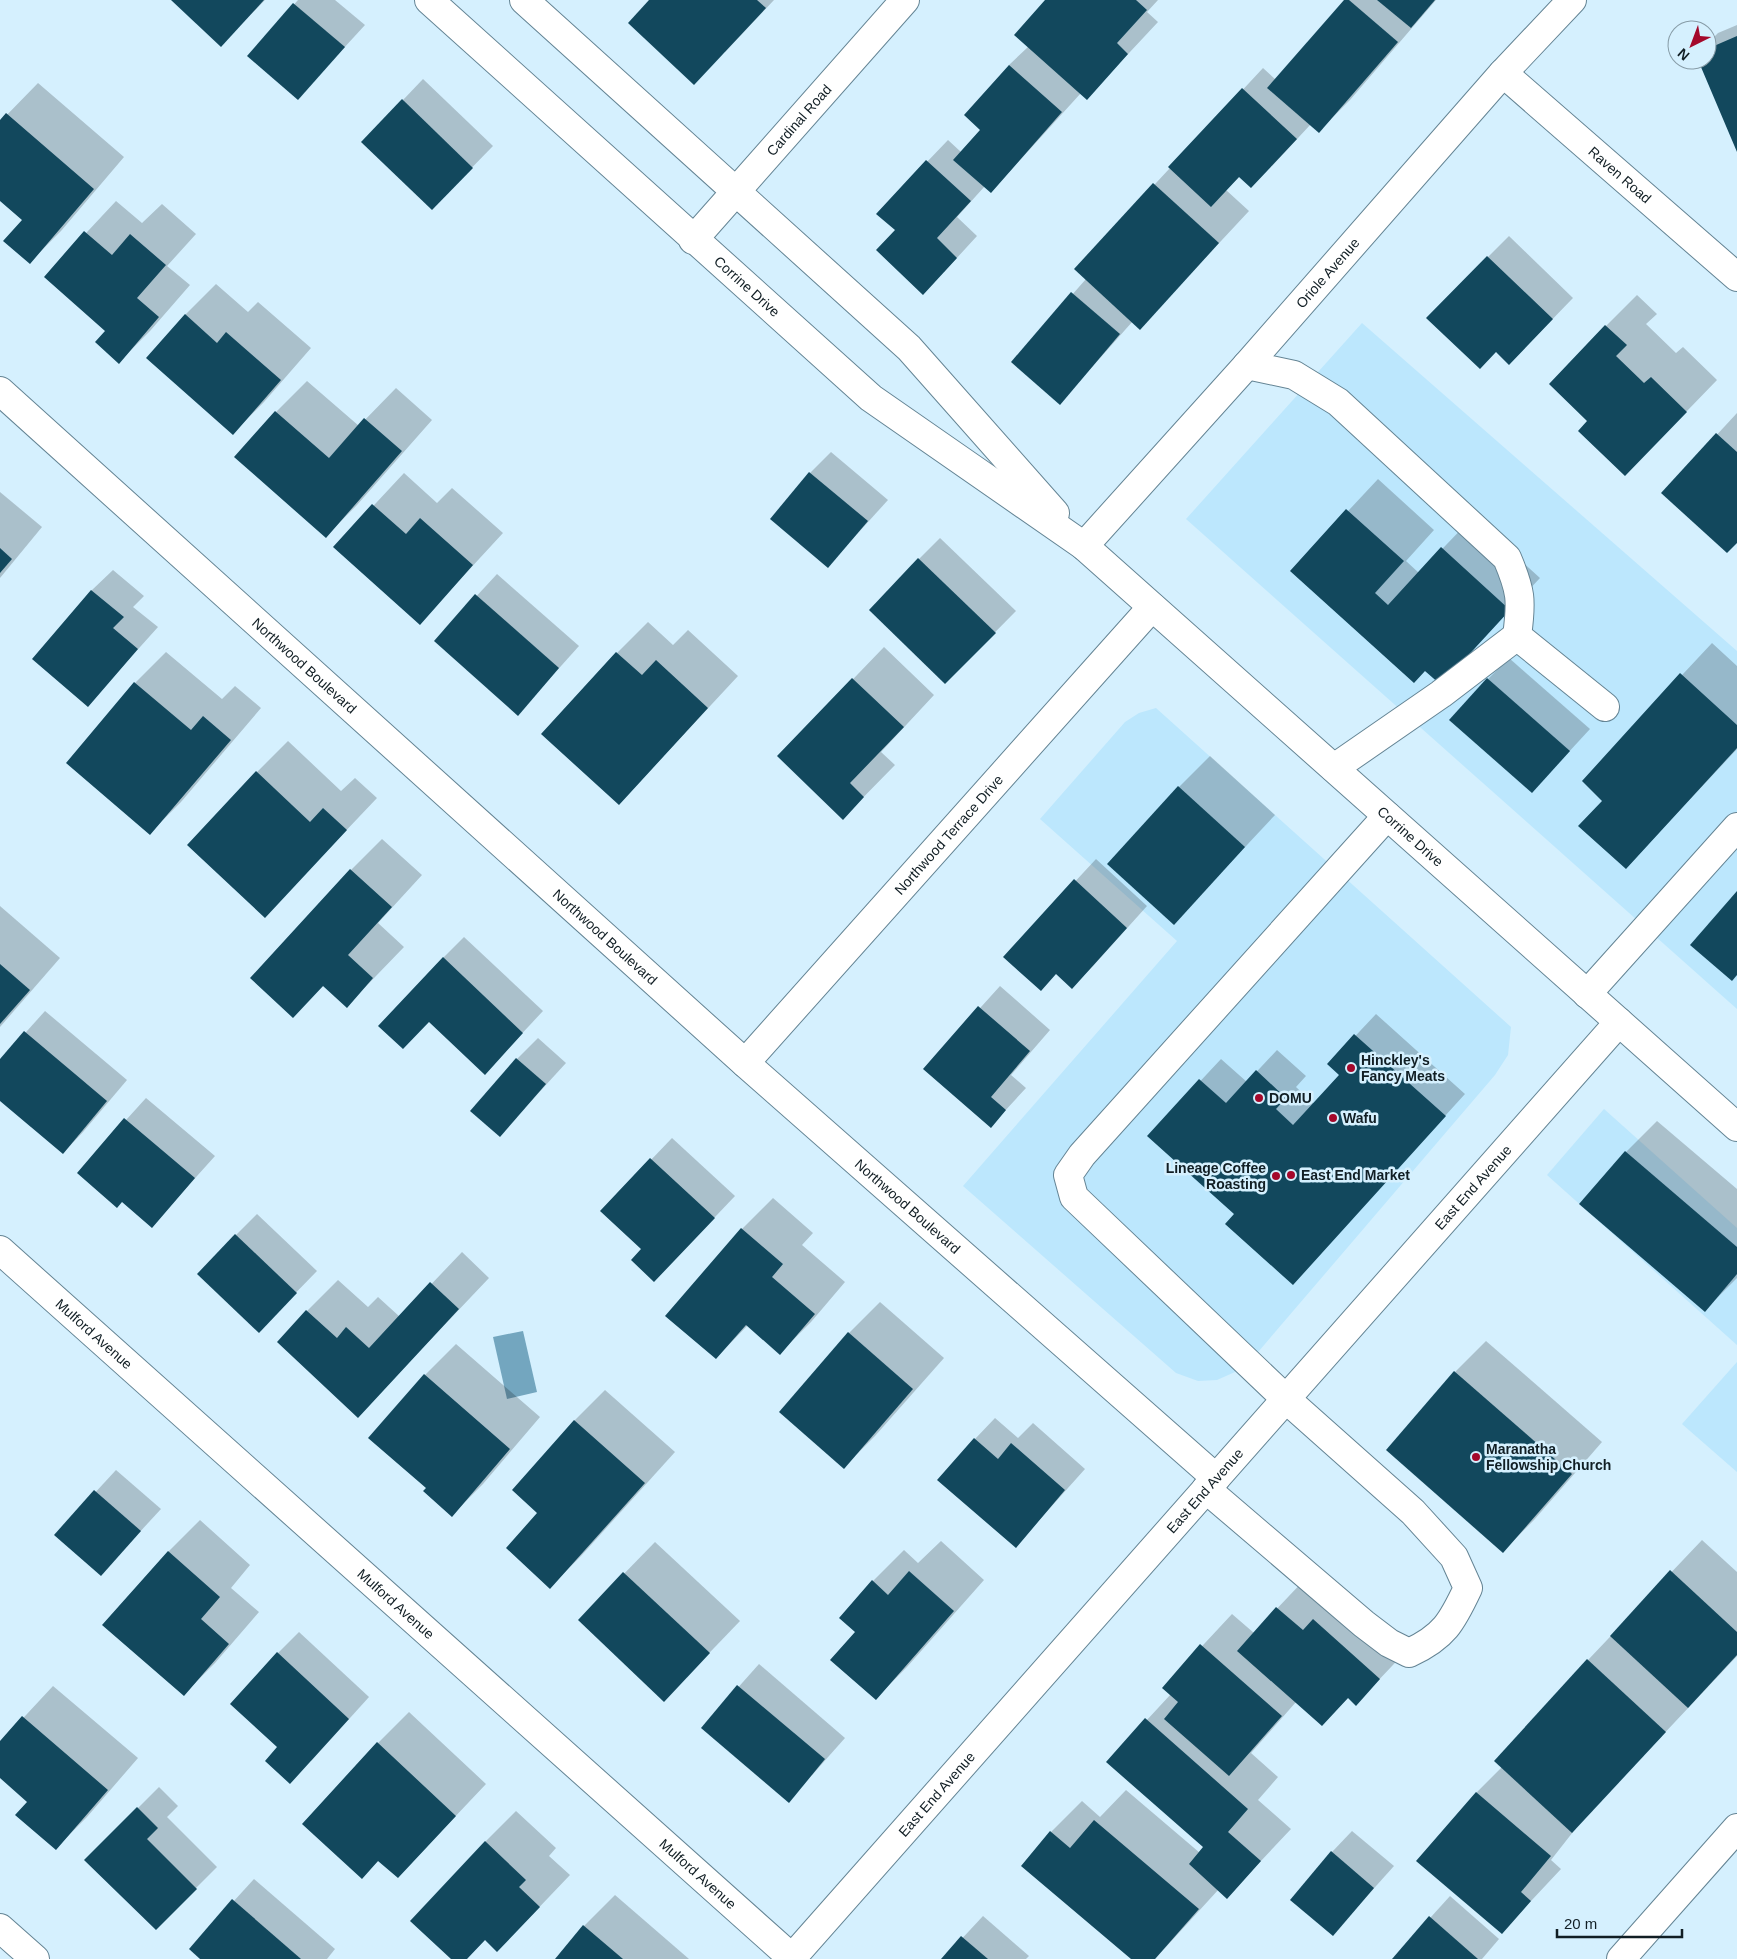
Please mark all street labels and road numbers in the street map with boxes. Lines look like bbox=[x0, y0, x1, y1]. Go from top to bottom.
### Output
street label: Cardinal Road bbox=[763, 81, 835, 159]
street label: Raven Road bbox=[1585, 143, 1654, 206]
street label: Oriole Avenue bbox=[1293, 235, 1363, 311]
street label: Corrine Drive bbox=[711, 253, 783, 320]
street label: Northwood Boulevard bbox=[249, 615, 360, 717]
street label: Northwood Terrace Drive bbox=[891, 771, 1006, 898]
street label: Corrine Drive bbox=[1374, 803, 1447, 870]
street label: Northwood Boulevard bbox=[550, 886, 661, 988]
street label: East End Avenue bbox=[1432, 1142, 1515, 1233]
street label: Northwood Boulevard bbox=[852, 1156, 963, 1257]
street label: Mulford Avenue bbox=[52, 1296, 136, 1372]
street label: East End Avenue bbox=[1163, 1445, 1247, 1536]
street label: Mulford Avenue bbox=[354, 1566, 438, 1642]
street label: East End Avenue bbox=[895, 1749, 978, 1840]
street label: Mulford Avenue bbox=[656, 1835, 740, 1912]

